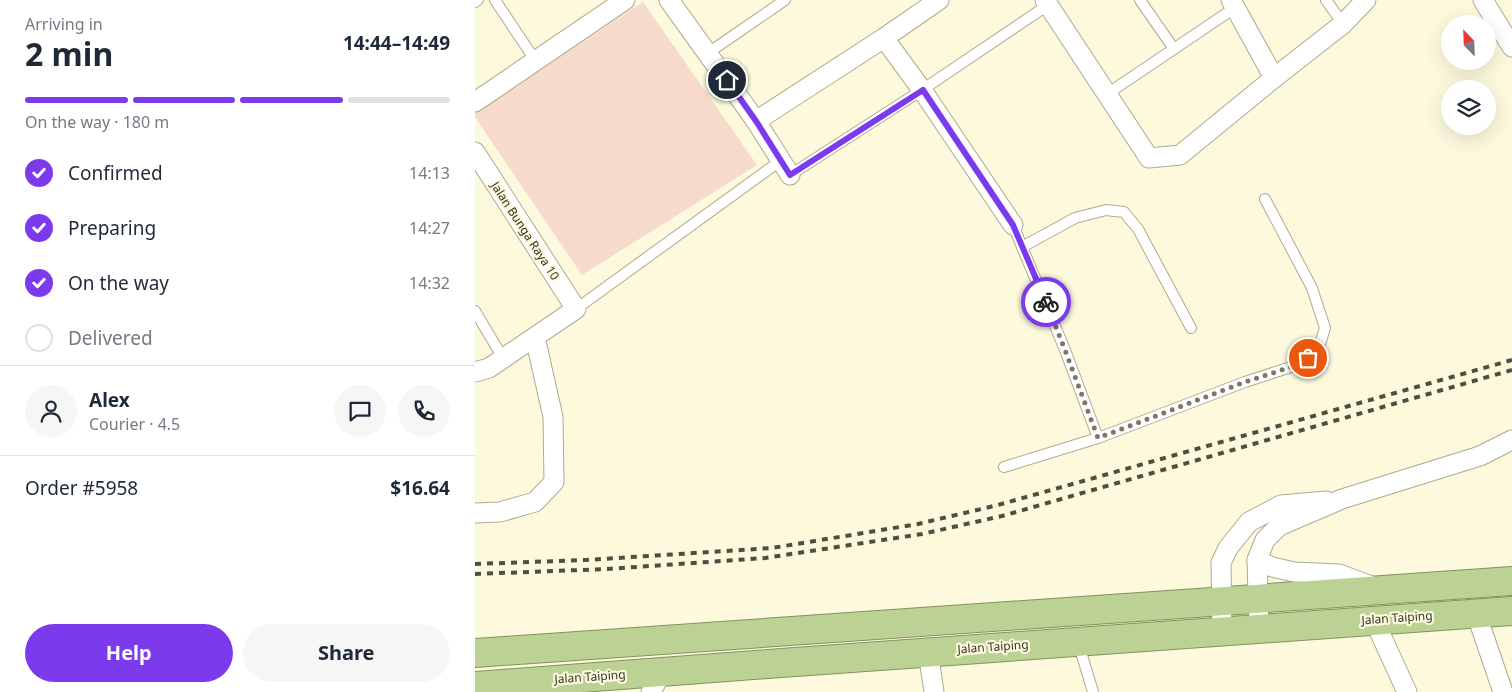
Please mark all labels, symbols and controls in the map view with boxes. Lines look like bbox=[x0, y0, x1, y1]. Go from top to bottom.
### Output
text: Arriving in bbox=[25, 13, 103, 35]
north arrow bbox=[1441, 15, 1496, 70]
map controls bbox=[1441, 15, 1496, 135]
text: 14:44–14:49 bbox=[343, 30, 450, 56]
text: 2 min bbox=[25, 32, 113, 75]
pin bbox=[706, 59, 748, 101]
icon: home bbox=[713, 66, 741, 94]
button: layers bbox=[1441, 80, 1496, 135]
text: On the way · 180 m bbox=[25, 111, 169, 133]
icon: check bbox=[25, 159, 53, 187]
text: Confirmed bbox=[68, 160, 163, 186]
text: 14:13 bbox=[409, 162, 450, 184]
street label: Jalan Bunga Raya 10 bbox=[487, 177, 564, 283]
icon: check bbox=[25, 214, 53, 242]
text: Preparing bbox=[68, 215, 156, 241]
text: 14:27 bbox=[409, 217, 450, 239]
icon: check bbox=[25, 269, 53, 297]
text: On the way bbox=[68, 270, 169, 296]
text: 14:32 bbox=[409, 272, 450, 294]
courier bbox=[1021, 277, 1071, 327]
icon: bike bbox=[1032, 288, 1060, 316]
text: Delivered bbox=[68, 325, 153, 351]
pin bbox=[1287, 337, 1329, 379]
icon: bag bbox=[1294, 344, 1322, 372]
button: person bbox=[25, 385, 77, 437]
button: chat bbox=[334, 385, 386, 437]
button: phone bbox=[398, 385, 450, 437]
text: Alex bbox=[89, 387, 130, 413]
text: Courier · 4.5 bbox=[89, 413, 180, 435]
text: Order #5958 bbox=[25, 475, 138, 501]
text: $16.64 bbox=[390, 475, 450, 501]
street label: Jalan Taiping bbox=[1360, 607, 1433, 629]
button: Help bbox=[25, 624, 233, 682]
button: Share bbox=[243, 624, 450, 682]
street label: Jalan Taiping bbox=[956, 636, 1029, 658]
street label: Jalan Taiping bbox=[553, 666, 626, 688]

